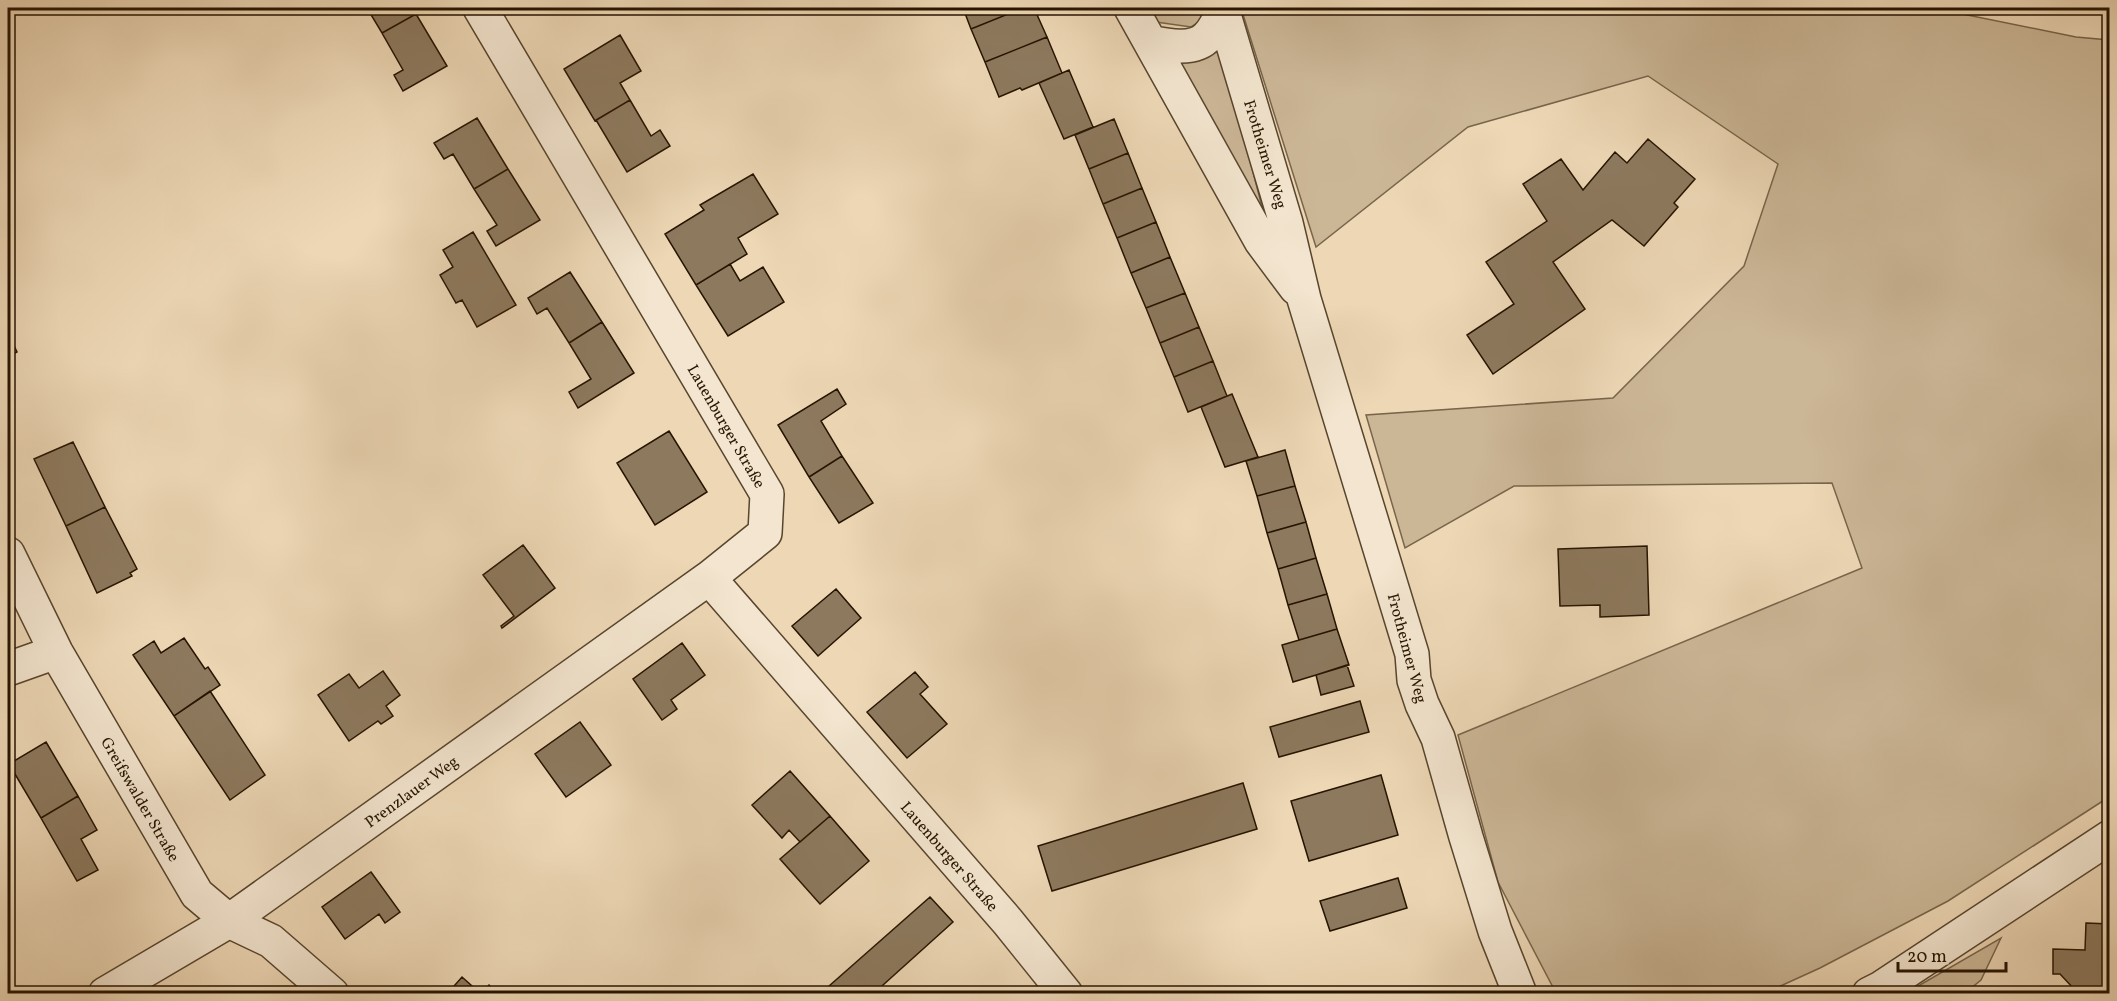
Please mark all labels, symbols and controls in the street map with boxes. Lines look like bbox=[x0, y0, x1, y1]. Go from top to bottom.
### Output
street label: Frotheimer Weg bbox=[1237, 97, 1291, 212]
street label: Lauenburger Straße bbox=[681, 361, 770, 493]
street label: Frotheimer Weg bbox=[1381, 591, 1431, 706]
street label: Greifswalder Straße bbox=[95, 734, 184, 866]
street label: Prenzlauer Weg bbox=[361, 751, 463, 834]
street label: Lauenburger Straße bbox=[894, 797, 1003, 917]
scale bar bbox=[1898, 935, 2006, 973]
text: 20 m bbox=[1907, 945, 1947, 970]

